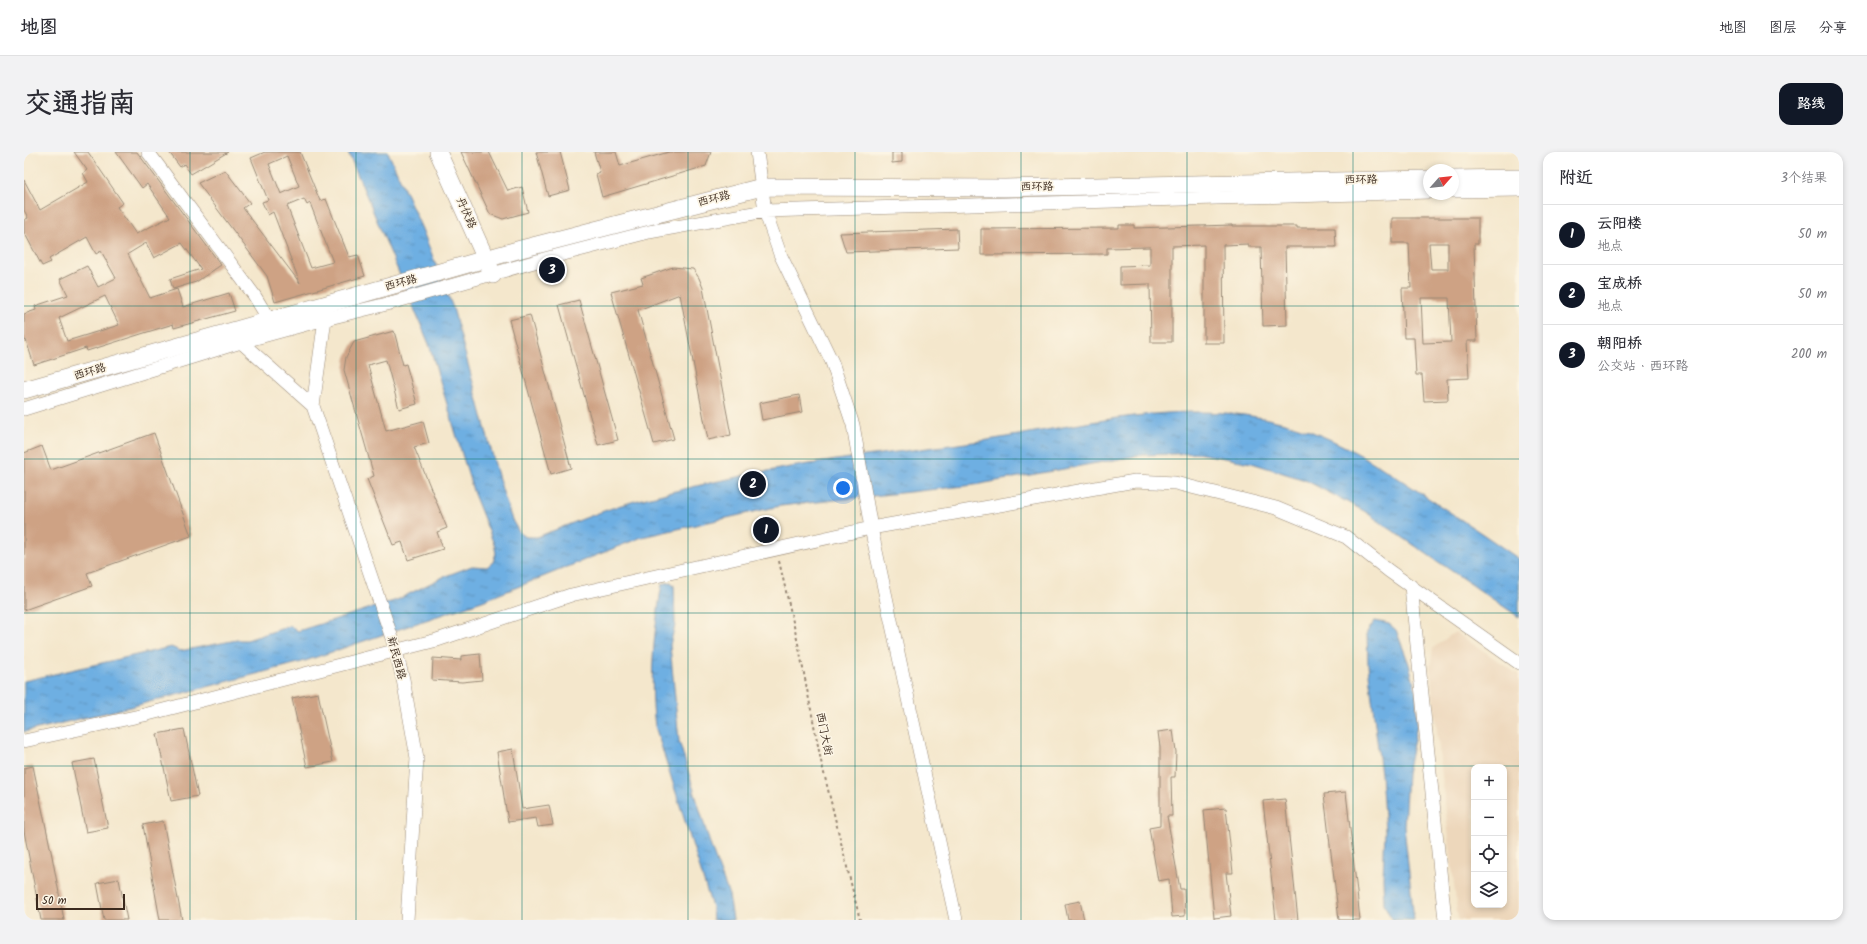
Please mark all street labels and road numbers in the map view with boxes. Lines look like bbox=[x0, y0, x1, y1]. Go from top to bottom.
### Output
street label: 西环路 bbox=[1344, 171, 1378, 189]
street label: 西环路 bbox=[1020, 178, 1054, 196]
street label: 西环路 bbox=[696, 186, 732, 212]
street label: 丹伏路 bbox=[451, 194, 481, 232]
street label: 西环路 bbox=[383, 270, 419, 296]
street label: 西环路 bbox=[72, 359, 108, 385]
street label: 新民西路 bbox=[382, 634, 410, 682]
street label: 西门大街 bbox=[811, 711, 837, 758]

